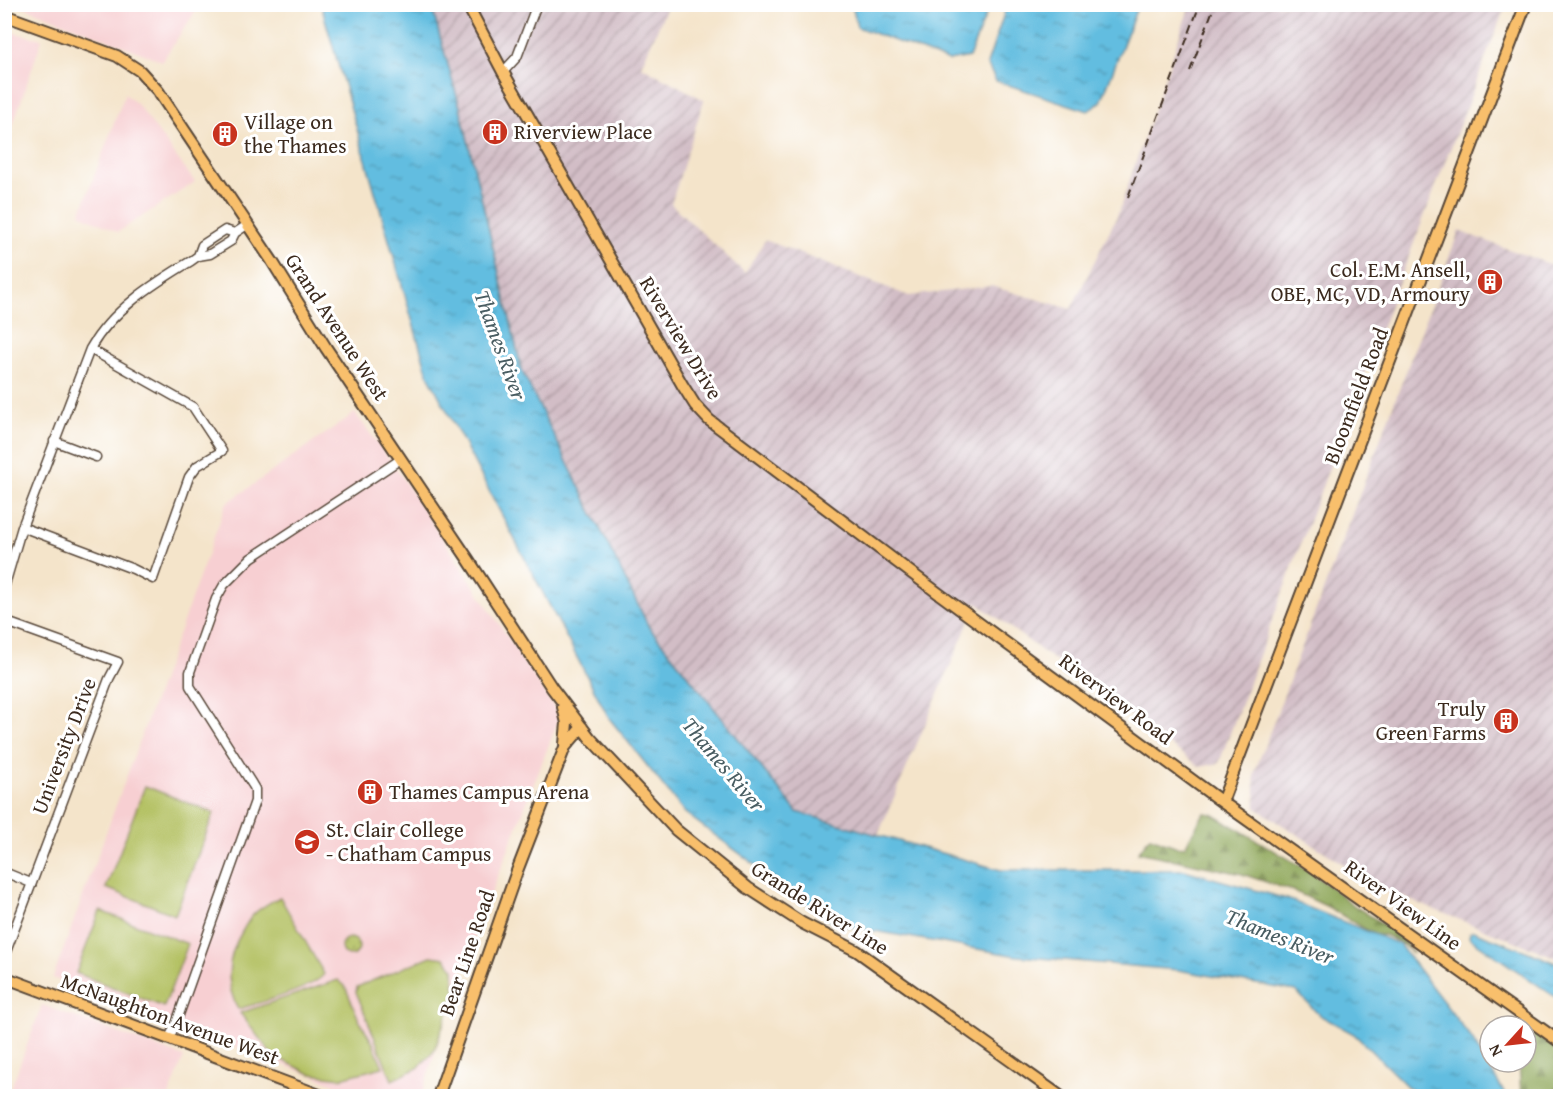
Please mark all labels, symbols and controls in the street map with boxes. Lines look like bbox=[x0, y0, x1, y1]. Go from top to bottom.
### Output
place label: Village on the Thames bbox=[244, 106, 347, 161]
place label: Riverview Place bbox=[514, 116, 653, 147]
building icon: Riverview Place bbox=[480, 117, 510, 147]
building icon: Village on the Thames bbox=[210, 119, 240, 149]
street label: Grand Avenue West bbox=[278, 247, 397, 407]
place label: Col. E.M. Ansell, OBE, MC, VD, Armoury bbox=[1271, 254, 1471, 309]
building icon: Col. E.M. Ansell, OBE, MC, VD, Armoury bbox=[1475, 267, 1505, 297]
street label: Riverview Drive bbox=[632, 270, 731, 406]
water label: Thames River bbox=[466, 286, 536, 405]
street label: Bloomfield Road bbox=[1315, 322, 1396, 469]
street label: Riverview Road bbox=[1053, 645, 1181, 752]
street label: University Drive bbox=[23, 673, 104, 819]
place label: Truly Green Farms bbox=[1376, 693, 1487, 748]
building icon: Truly Green Farms bbox=[1491, 706, 1521, 736]
water label: Thames River bbox=[675, 710, 774, 819]
place label: Thames Campus Arena bbox=[389, 776, 589, 807]
building icon: Thames Campus Arena bbox=[355, 777, 385, 807]
place label: St. Clair College - Chatham Campus bbox=[326, 814, 491, 869]
school or university icon: St. Clair College - Chatham Campus bbox=[292, 827, 322, 857]
street label: River View Line bbox=[1338, 852, 1468, 958]
street label: Grande River Line bbox=[745, 853, 895, 962]
street label: Bear Line Road bbox=[430, 885, 503, 1020]
water label: Thames River bbox=[1221, 900, 1340, 973]
street label: McNaughton Avenue West bbox=[57, 965, 284, 1073]
north arrow bbox=[1478, 1014, 1538, 1074]
text: N bbox=[1481, 1040, 1508, 1061]

